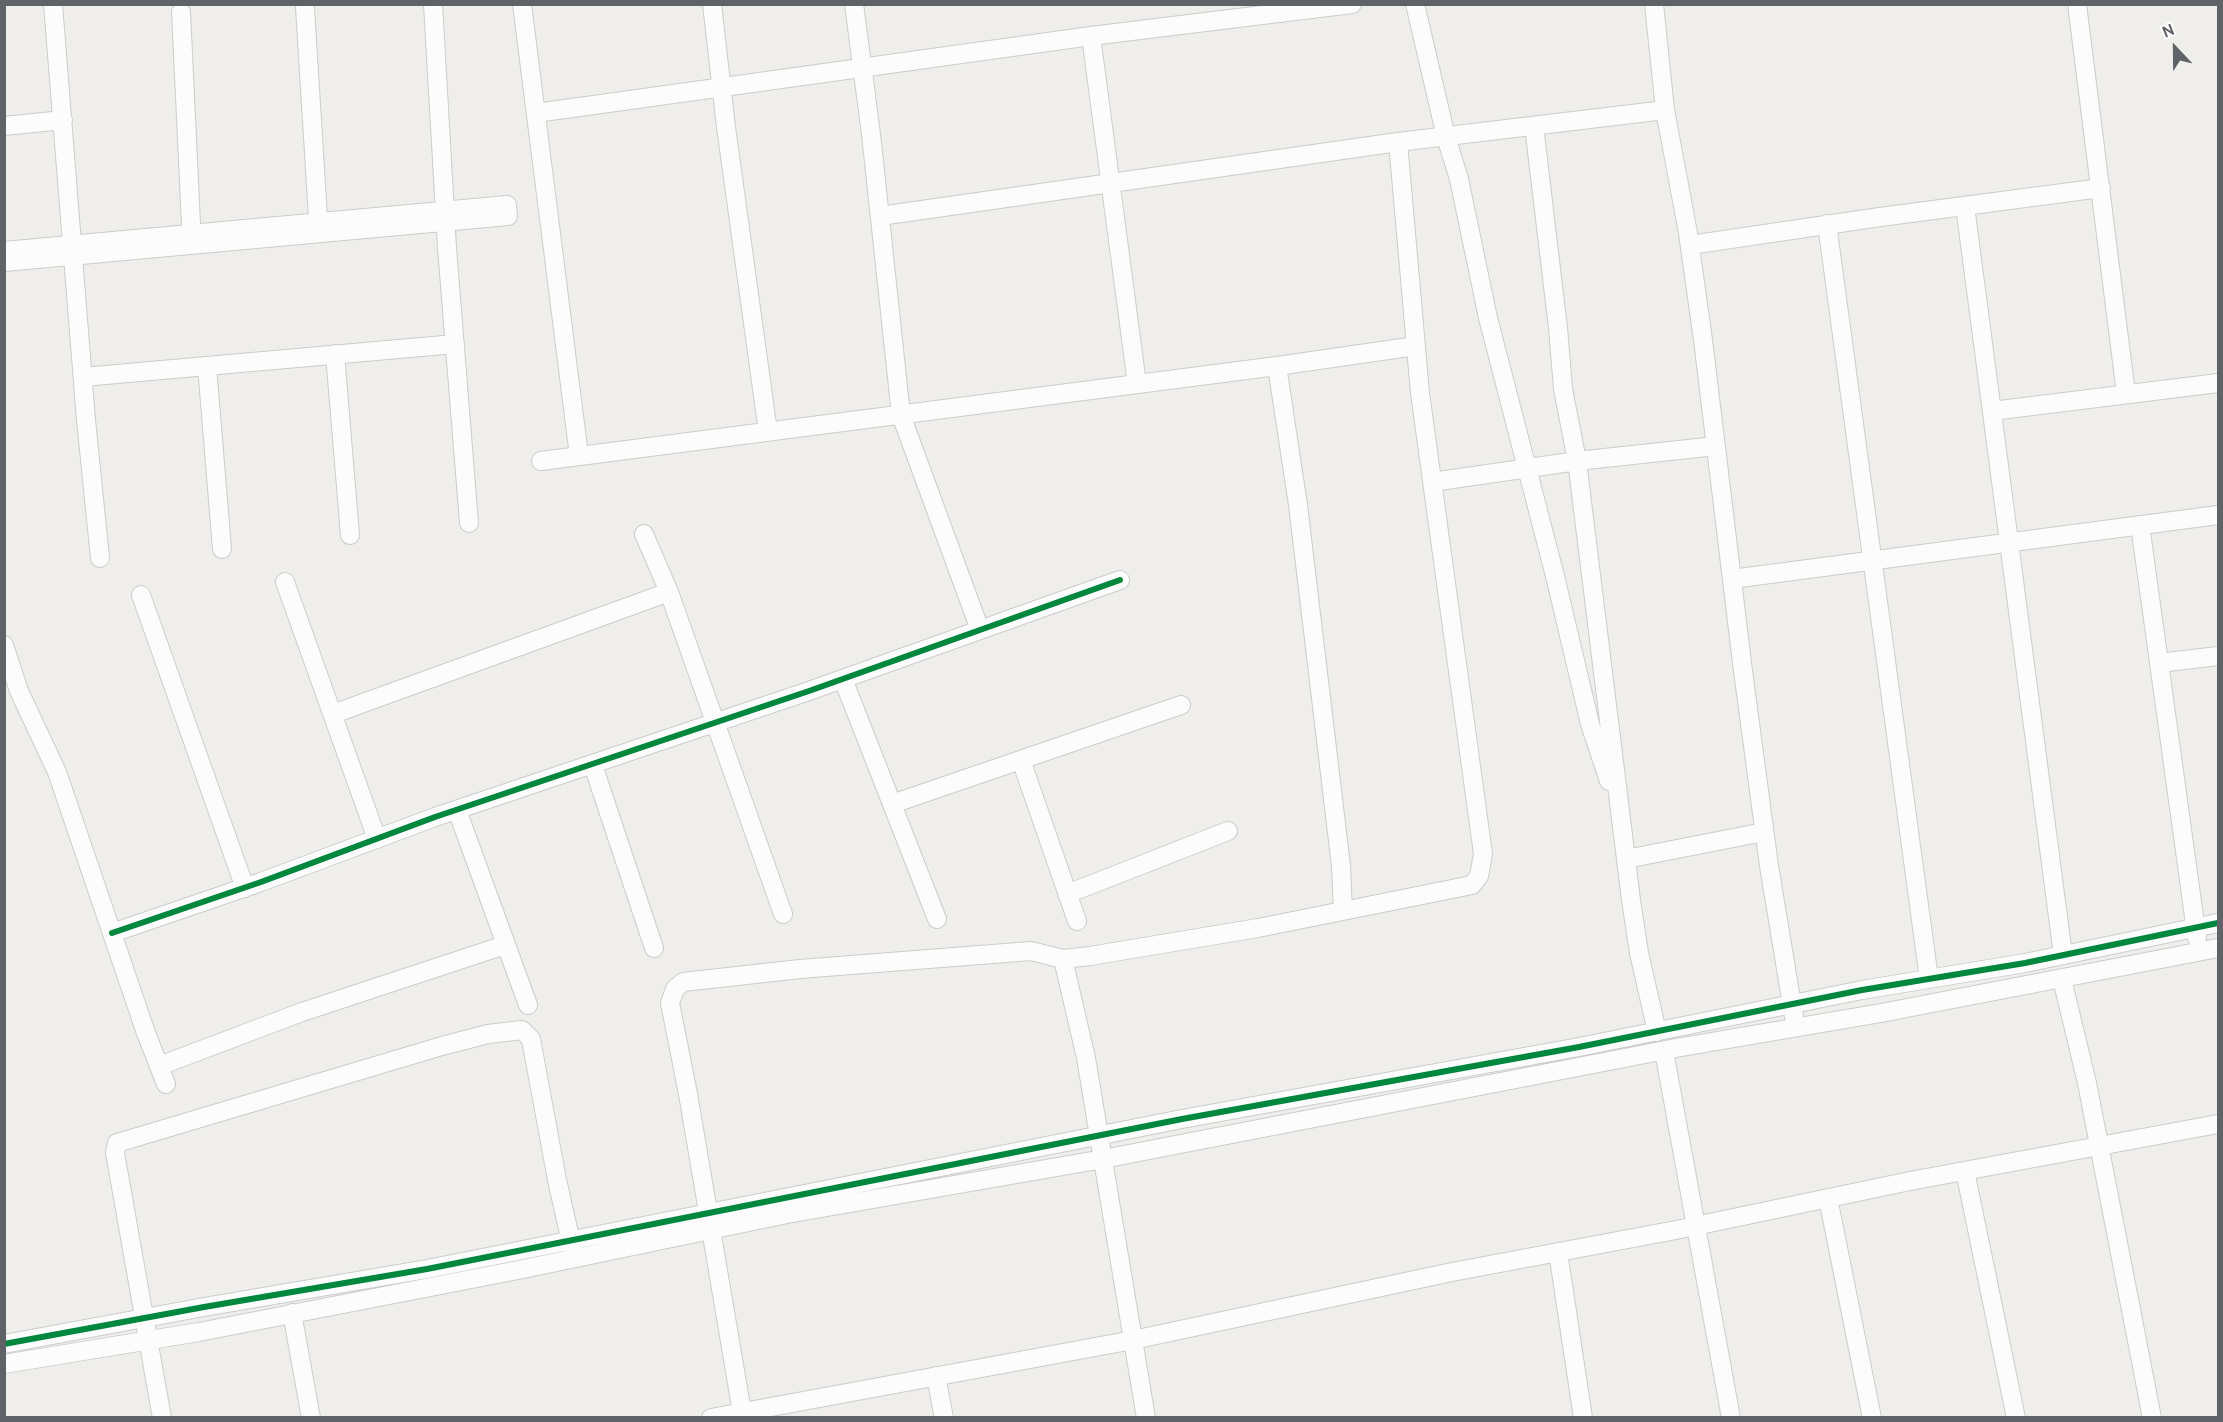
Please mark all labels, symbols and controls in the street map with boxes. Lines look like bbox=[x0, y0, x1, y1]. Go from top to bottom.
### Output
north arrow bbox=[2145, 18, 2205, 78]
text: N bbox=[2159, 20, 2177, 42]

